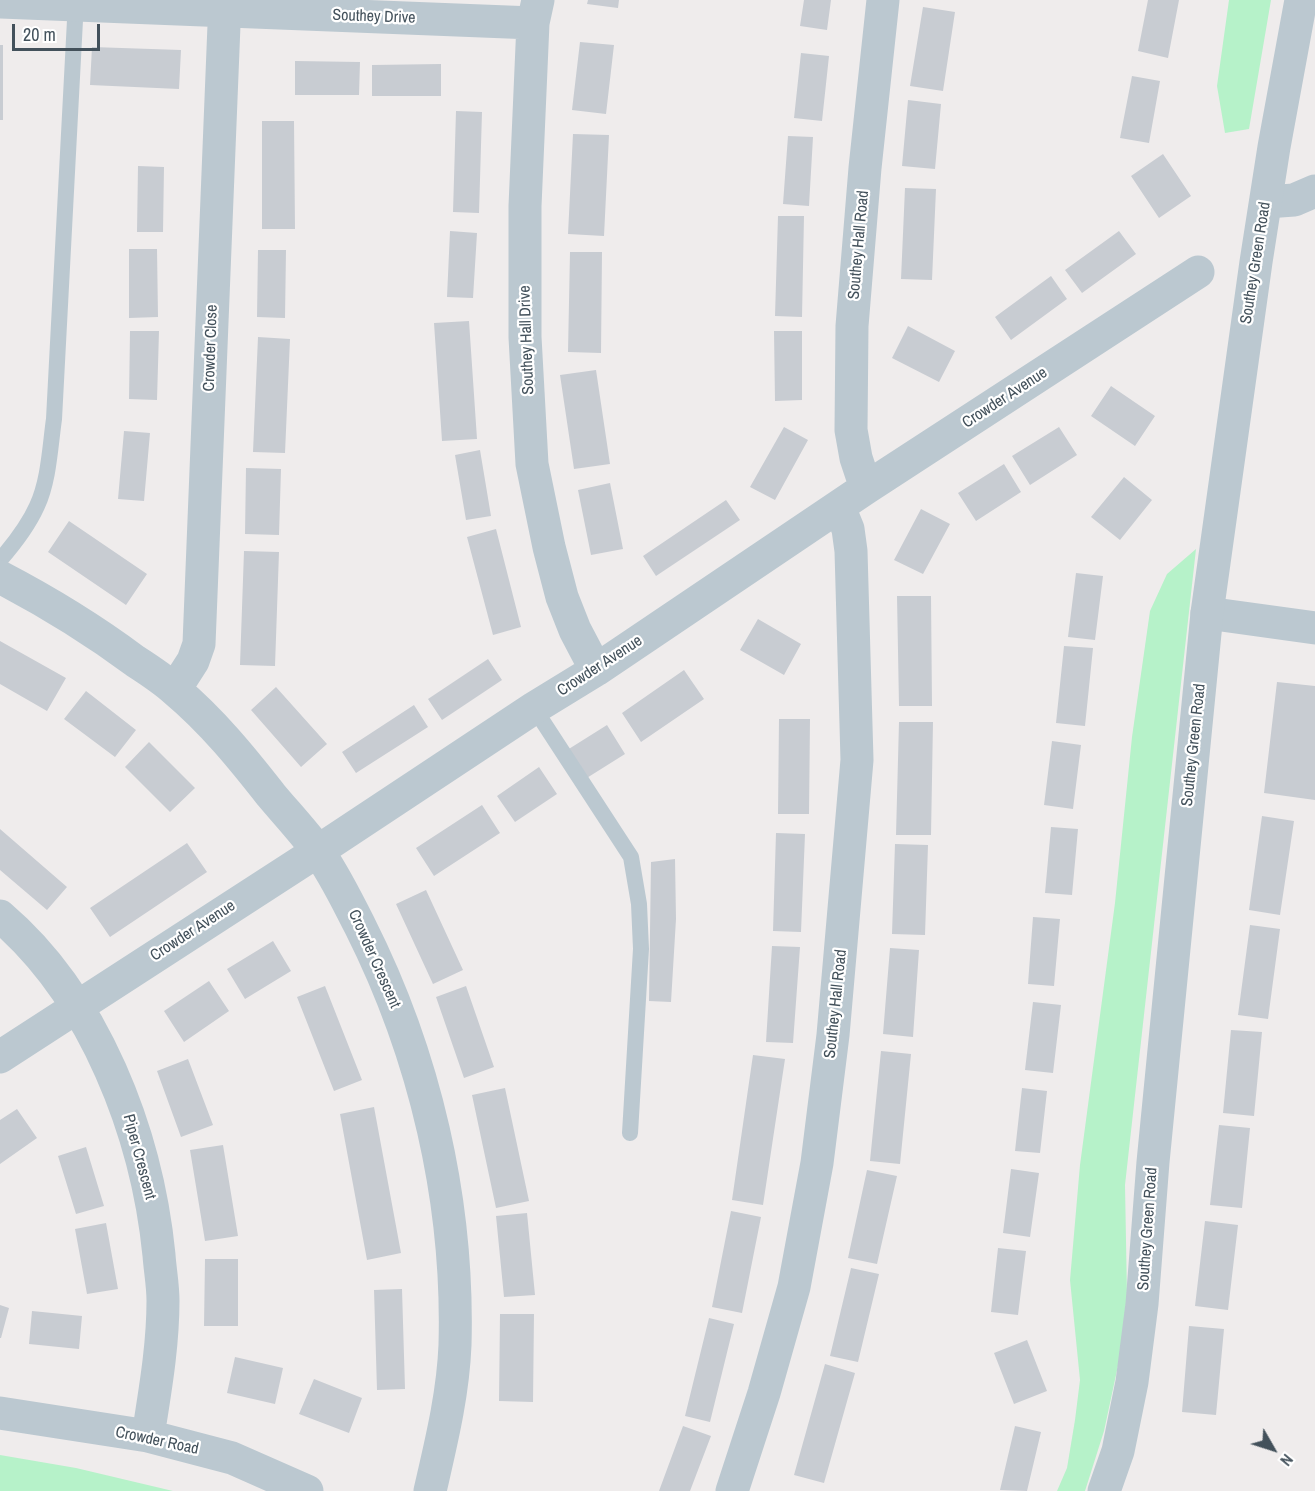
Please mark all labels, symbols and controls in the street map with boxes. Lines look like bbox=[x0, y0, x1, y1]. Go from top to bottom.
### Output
street label: Southey Drive bbox=[332, 6, 416, 28]
scale bar bbox=[15, 12, 104, 50]
text: 20 m bbox=[23, 22, 56, 47]
street label: Southey Hall Road bbox=[845, 190, 873, 300]
street label: Southey Green Road bbox=[1237, 201, 1275, 325]
street label: Southey Hall Drive bbox=[515, 285, 539, 395]
street label: Crowder Close bbox=[200, 304, 222, 392]
street label: Crowder Avenue bbox=[959, 363, 1051, 433]
street label: Crowder Avenue bbox=[554, 631, 646, 701]
street label: Southey Green Road bbox=[1178, 683, 1210, 807]
street label: Crowder Avenue bbox=[147, 896, 239, 966]
street label: Crowder Crescent bbox=[344, 907, 404, 1011]
street label: Southey Hall Road bbox=[821, 949, 851, 1059]
street label: Piper Crescent bbox=[118, 1112, 160, 1202]
street label: Southey Green Road bbox=[1134, 1167, 1162, 1291]
north arrow bbox=[1243, 1419, 1303, 1479]
street label: Crowder Road bbox=[114, 1423, 200, 1459]
text: N bbox=[1275, 1450, 1299, 1471]

